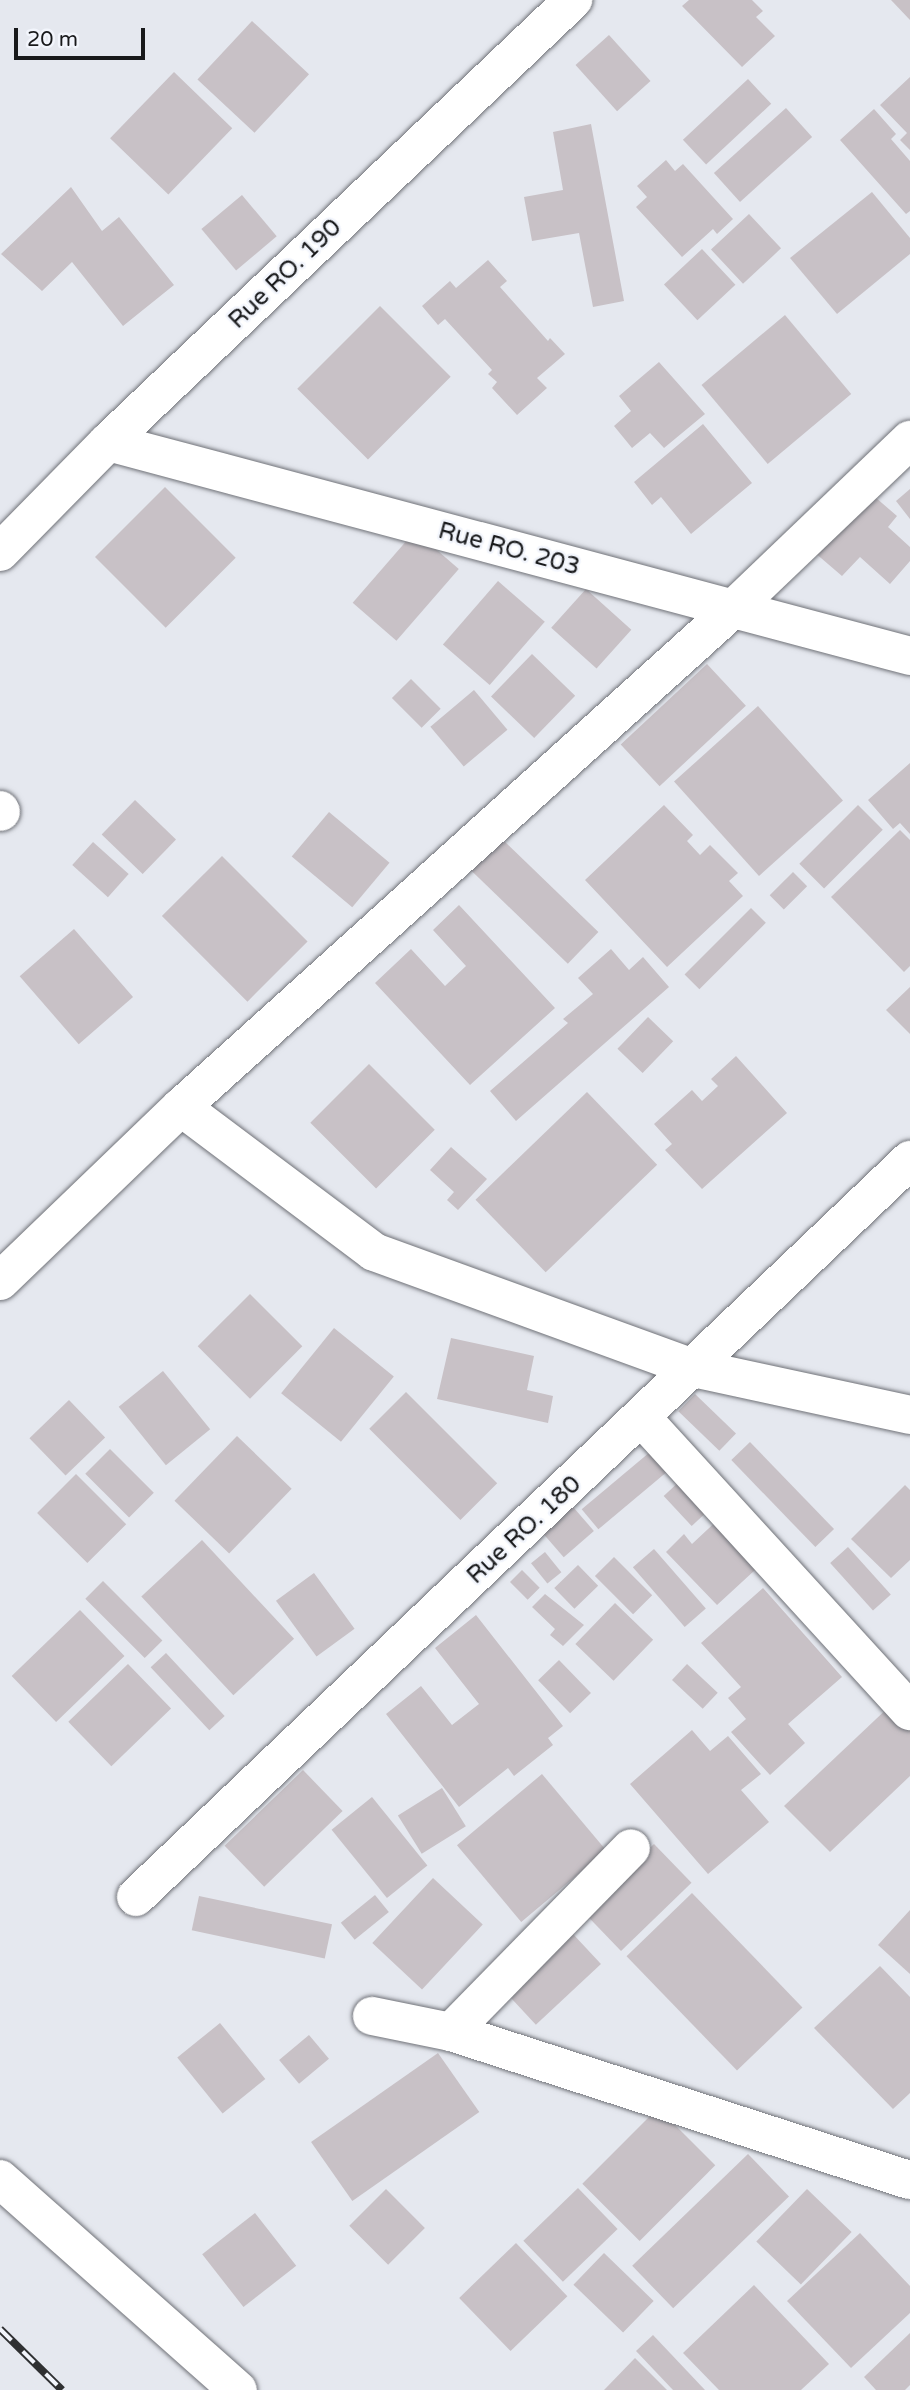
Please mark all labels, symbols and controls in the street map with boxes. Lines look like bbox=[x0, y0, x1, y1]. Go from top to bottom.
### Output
scale bar bbox=[18, 14, 149, 58]
text: 20 m bbox=[27, 27, 78, 52]
street label: Rue RO. 190 bbox=[223, 213, 347, 335]
street label: Rue RO. 203 bbox=[435, 516, 583, 582]
street label: Rue RO. 180 bbox=[461, 1470, 587, 1590]

